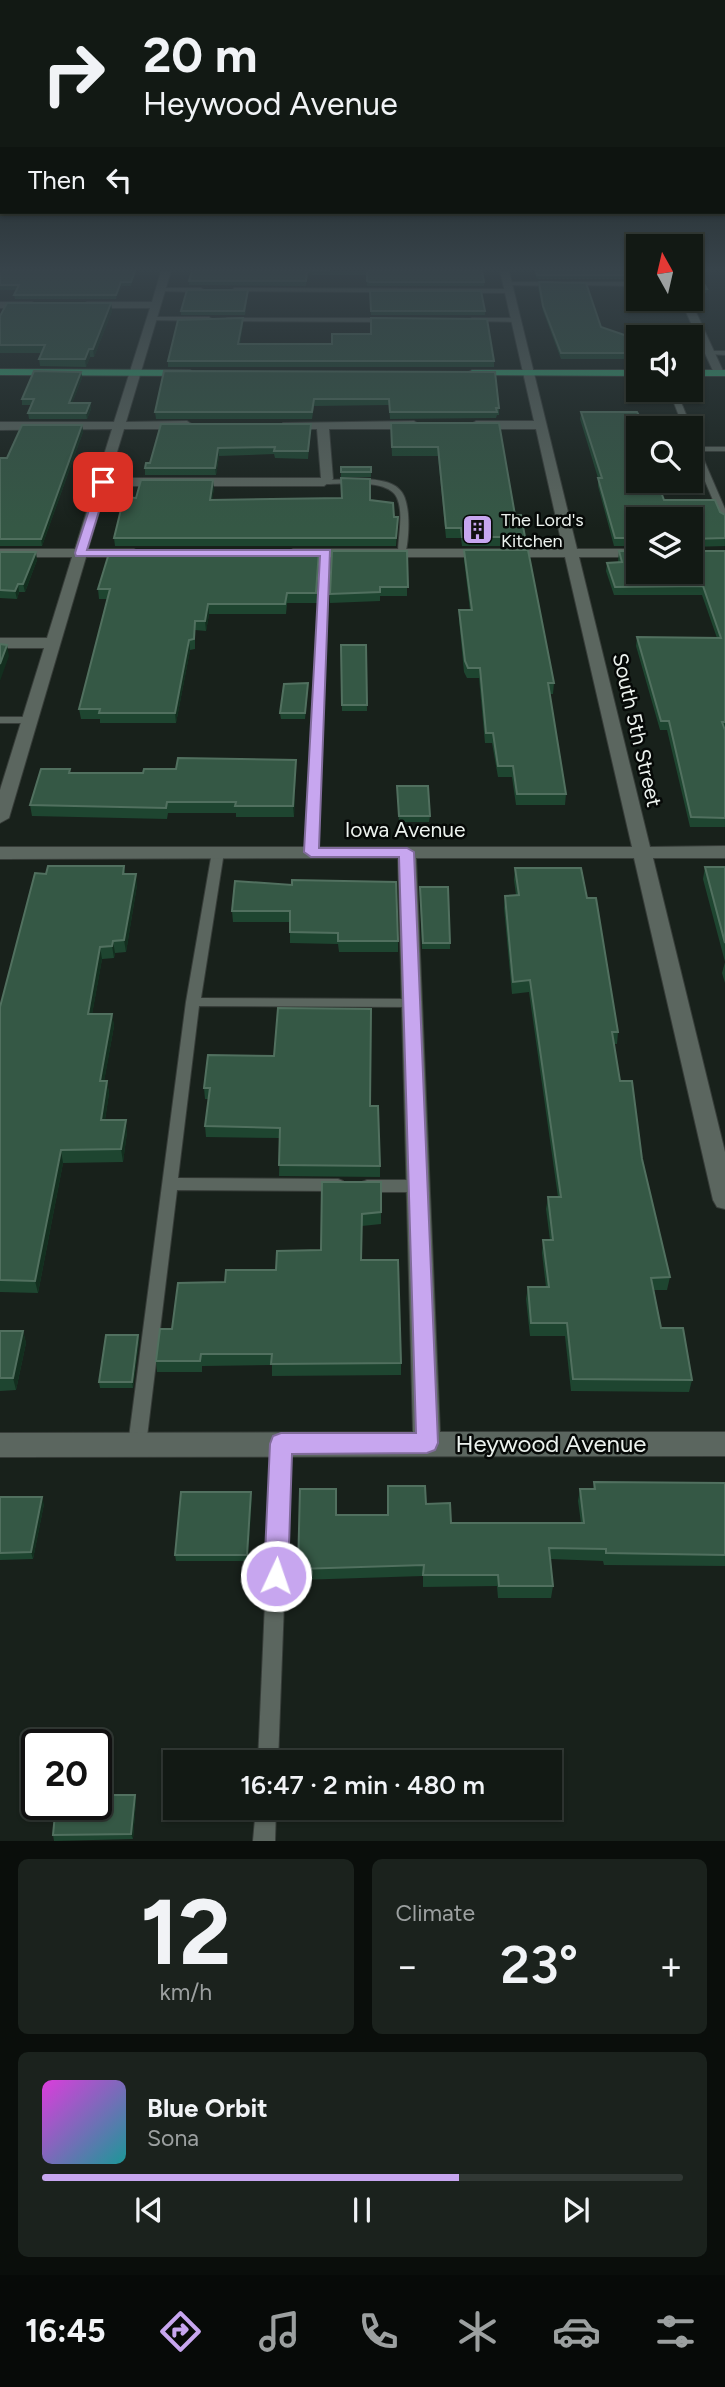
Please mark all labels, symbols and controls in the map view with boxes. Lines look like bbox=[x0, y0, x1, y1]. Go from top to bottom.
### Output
text: 20 m bbox=[143, 25, 258, 84]
icon: right bbox=[28, 28, 119, 119]
text: Heywood Avenue bbox=[143, 85, 398, 123]
icon: left bbox=[100, 161, 138, 199]
text: Then bbox=[28, 164, 86, 196]
north arrow bbox=[626, 234, 704, 312]
map controls bbox=[626, 234, 703, 584]
button: sound bbox=[626, 325, 703, 402]
button: search bbox=[626, 416, 703, 493]
pin bbox=[73, 452, 133, 512]
icon: arrive bbox=[84, 463, 122, 501]
button: layers bbox=[626, 507, 703, 584]
place label: The Lord's Kitchen bbox=[501, 509, 584, 552]
building icon: The Lord's Kitchen bbox=[461, 513, 495, 547]
street label: South 5th Street bbox=[608, 650, 667, 809]
street label: Iowa Avenue bbox=[345, 817, 465, 842]
street label: Heywood Avenue bbox=[456, 1429, 646, 1458]
position arrow bbox=[239, 1539, 313, 1613]
speed limit sign: 20 bbox=[21, 1729, 112, 1820]
text: 16:47 · 2 min · 480 m bbox=[240, 1769, 485, 1801]
text: 12 bbox=[140, 1878, 231, 1987]
text: Climate bbox=[396, 1899, 475, 1927]
text: 23° bbox=[500, 1934, 578, 1996]
text: − bbox=[396, 1943, 419, 1989]
text: + bbox=[659, 1943, 683, 1989]
text: km/h bbox=[159, 1978, 212, 2006]
text: Blue Orbit bbox=[147, 2092, 268, 2124]
text: Sona bbox=[147, 2124, 199, 2152]
icon: previous bbox=[130, 2191, 168, 2229]
icon: pause bbox=[343, 2191, 381, 2229]
icon: next bbox=[557, 2191, 595, 2229]
icon: directions bbox=[156, 2307, 205, 2356]
icon: music bbox=[255, 2307, 304, 2356]
icon: phone bbox=[354, 2307, 403, 2356]
icon: climate bbox=[453, 2307, 502, 2356]
icon: car bbox=[552, 2307, 601, 2356]
icon: filters bbox=[651, 2307, 700, 2356]
text: 16:45 bbox=[25, 2312, 106, 2350]

